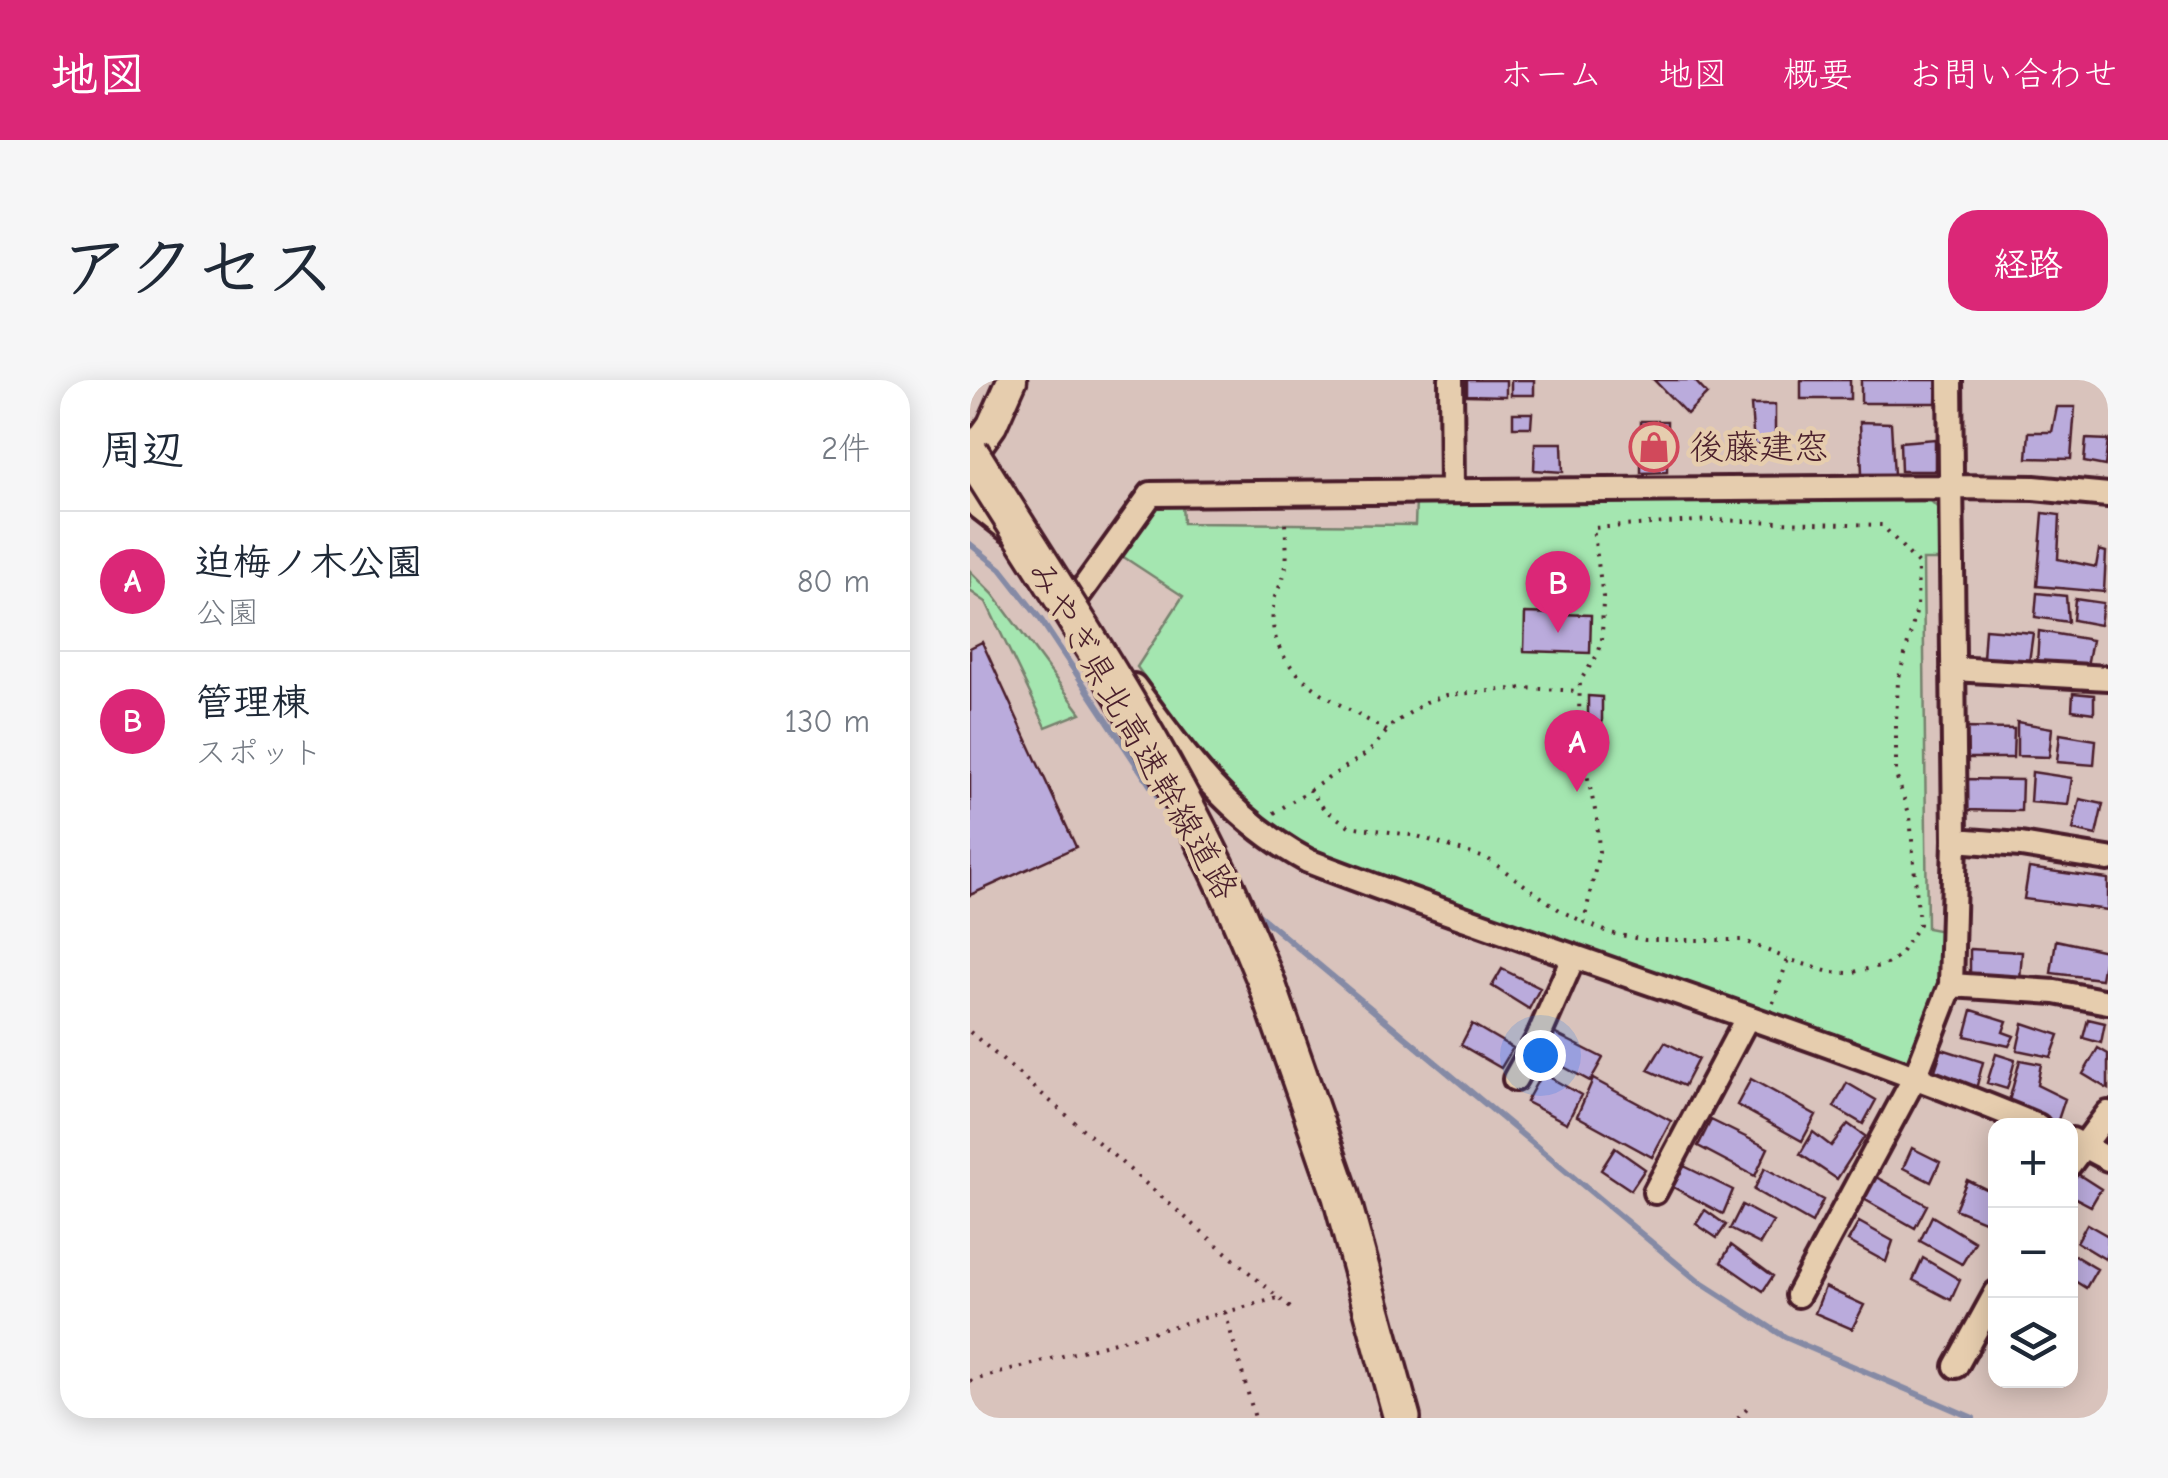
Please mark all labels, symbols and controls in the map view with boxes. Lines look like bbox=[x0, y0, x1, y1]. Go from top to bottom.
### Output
text: 地図 bbox=[50, 48, 146, 103]
text: ホーム bbox=[1499, 54, 1603, 95]
text: 地図 bbox=[1658, 54, 1728, 95]
text: 概要 bbox=[1783, 54, 1853, 95]
text: お問い合わせ bbox=[1908, 54, 2118, 95]
button: 経路 bbox=[1948, 210, 2108, 311]
text: アクセス bbox=[60, 228, 336, 309]
shop icon: 後藤建窓 bbox=[1628, 421, 1680, 473]
text: 周辺 bbox=[100, 426, 184, 475]
place label: 後藤建窓 bbox=[1689, 427, 1829, 468]
text: 2件 bbox=[821, 430, 870, 467]
text: 迫梅ノ木公園 bbox=[195, 541, 423, 585]
pin: B bbox=[1526, 550, 1590, 633]
street label: みやぎ県北高速幹線道路 bbox=[1019, 553, 1247, 907]
text: A bbox=[124, 563, 141, 600]
text: 80 m bbox=[797, 563, 870, 600]
text: 公園 bbox=[195, 594, 259, 631]
text: 管理棟 bbox=[195, 681, 309, 725]
text: B bbox=[123, 703, 142, 740]
text: 130 m bbox=[784, 703, 870, 740]
pin: A bbox=[1544, 710, 1610, 792]
text: スポット bbox=[195, 734, 323, 771]
your location bbox=[1515, 1030, 1566, 1081]
map controls bbox=[1988, 1118, 2078, 1388]
button: + bbox=[1988, 1118, 2078, 1208]
button: − bbox=[1988, 1208, 2078, 1298]
button: layers bbox=[1988, 1298, 2078, 1388]

